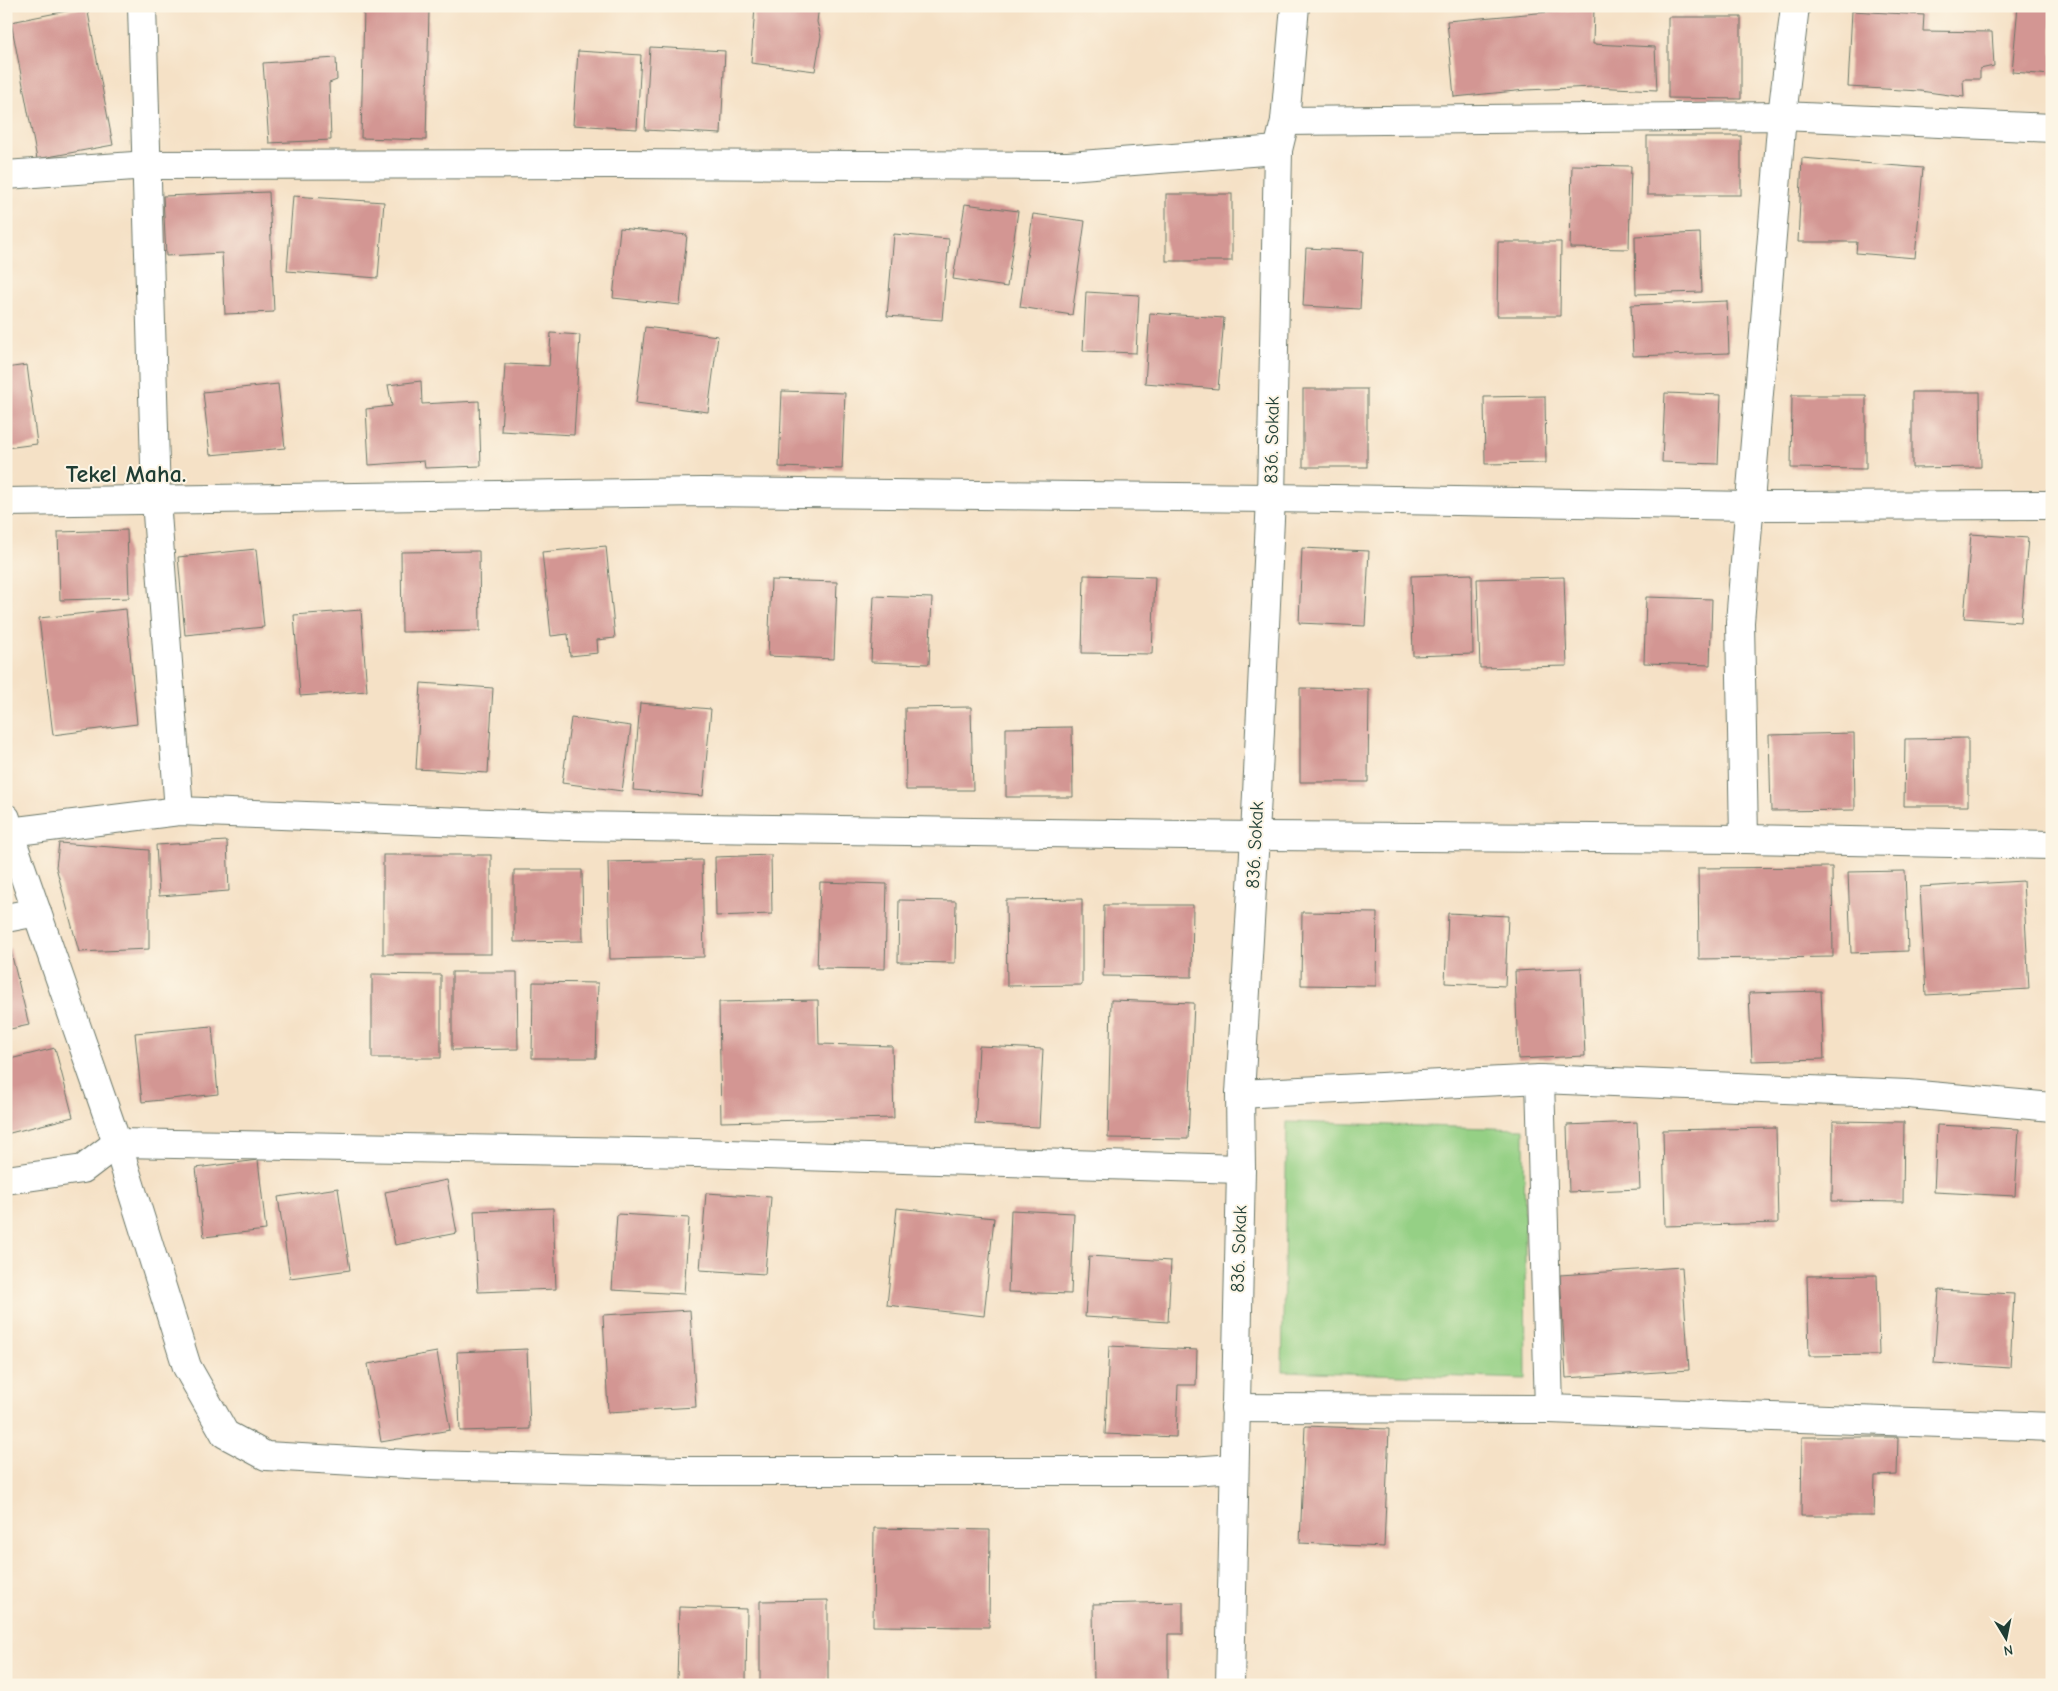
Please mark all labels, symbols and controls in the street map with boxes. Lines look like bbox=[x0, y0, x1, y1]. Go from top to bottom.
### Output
street label: 836. Sokak bbox=[1260, 395, 1284, 484]
district label: Tekel Maha. bbox=[66, 460, 186, 488]
street label: 836. Sokak bbox=[1242, 800, 1268, 889]
street label: 836. Sokak bbox=[1226, 1204, 1252, 1293]
north arrow bbox=[1980, 1614, 2030, 1664]
text: N bbox=[2002, 1641, 2014, 1659]

